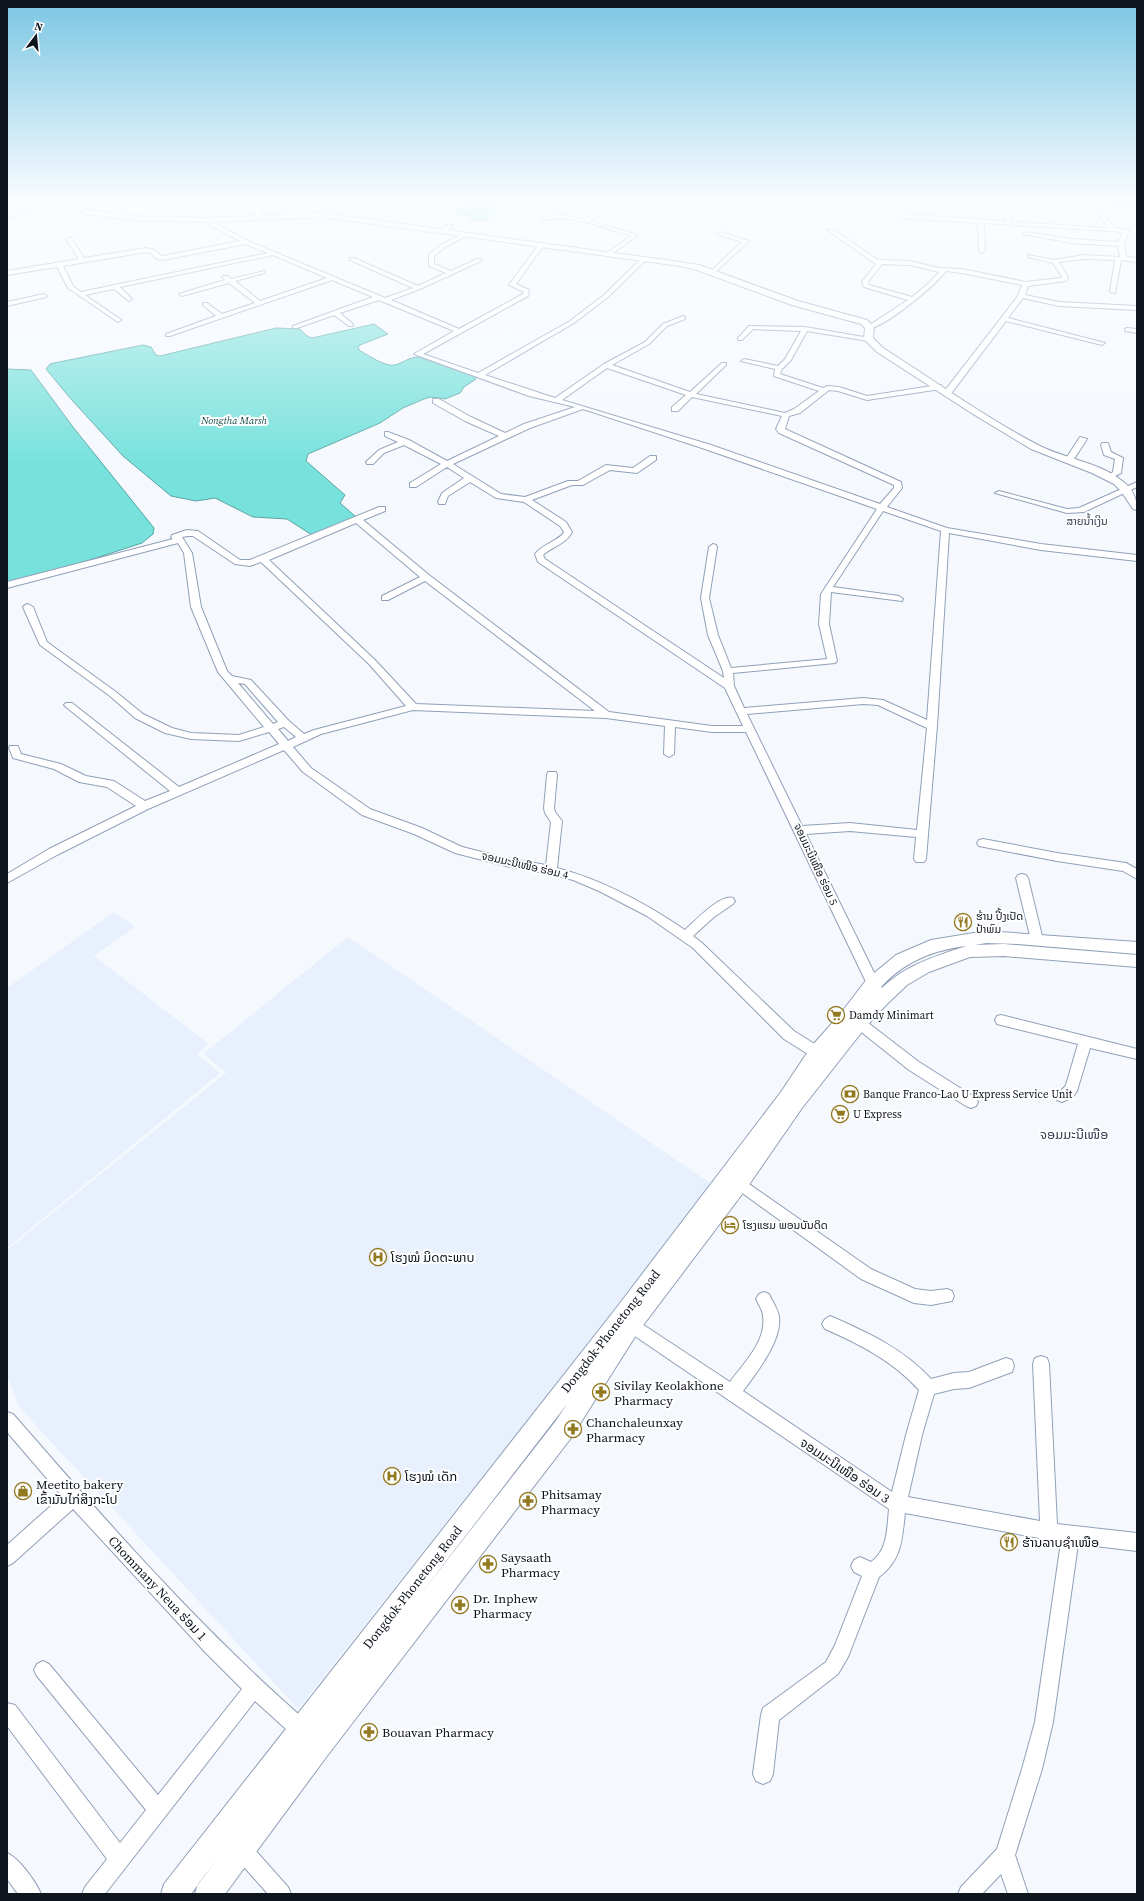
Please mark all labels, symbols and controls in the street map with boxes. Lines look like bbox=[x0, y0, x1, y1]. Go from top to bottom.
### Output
north arrow bbox=[16, 16, 56, 56]
text: N bbox=[33, 19, 45, 35]
water label: Nongtha Marsh bbox=[200, 414, 267, 427]
district label: ສາຍນ້ຳເງີນ bbox=[1066, 513, 1108, 529]
street label: ຈອມມະນີເໜືອ ຮ່ອມ 5 bbox=[790, 821, 841, 908]
street label: ຈອມມະນີເໜືອ ຮ່ອມ 4 bbox=[480, 848, 570, 883]
place label: ຮ້ານ ປີ້ງເປັດ ປ້າພົມ bbox=[976, 907, 1023, 937]
restaurant icon: ຮ້ານ ປີ້ງເປັດ ປ້າພົມ bbox=[953, 912, 973, 932]
supermarket icon: Damdy Minimart bbox=[826, 1005, 846, 1025]
place label: Damdy Minimart bbox=[849, 1008, 934, 1023]
bank icon: Banque Franco-Lao U Express Service Unit bbox=[840, 1084, 860, 1104]
place label: Banque Franco-Lao U Express Service Unit bbox=[863, 1087, 1073, 1102]
supermarket icon: U Express bbox=[830, 1104, 850, 1124]
place label: U Express bbox=[853, 1107, 902, 1122]
district label: ຈອມມະນີເໜືອ bbox=[1040, 1126, 1108, 1143]
hotel icon: ໂຮງແຮມ ພອນບັນດິດ bbox=[720, 1215, 740, 1235]
place label: ໂຮງແຮມ ພອນບັນດິດ bbox=[742, 1218, 828, 1233]
hospital icon: ໂຮງໝໍ ມິດຕະພາບ bbox=[368, 1247, 388, 1267]
place label: ໂຮງໝໍ ມິດຕະພາບ bbox=[390, 1249, 475, 1266]
street label: Dongdok-Phonetong Road bbox=[557, 1266, 664, 1396]
place label: Sivilay Keolakhone Pharmacy bbox=[614, 1377, 724, 1409]
pharmacy icon: Sivilay Keolakhone Pharmacy bbox=[591, 1382, 611, 1402]
place label: Chanchaleunxay Pharmacy bbox=[586, 1414, 683, 1446]
pharmacy icon: Chanchaleunxay Pharmacy bbox=[563, 1419, 583, 1439]
street label: ຈອມມະນີເໜືອ ຮ່ອມ 3 bbox=[796, 1434, 893, 1507]
hospital icon: ໂຮງໝໍ ເດັກ bbox=[382, 1466, 402, 1486]
place label: ໂຮງໝໍ ເດັກ bbox=[404, 1468, 457, 1485]
place label: Meetito bakery ເຂົ້າມັນໄກ່ສິງກະໂປ bbox=[36, 1476, 123, 1508]
shop icon: Meetito bakery ເຂົ້າມັນໄກ່ສິງກະໂປ bbox=[13, 1481, 33, 1501]
place label: Phitsamay Pharmacy bbox=[541, 1486, 602, 1518]
pharmacy icon: Phitsamay Pharmacy bbox=[518, 1491, 538, 1511]
street label: Dongdok-Phonetong Road bbox=[359, 1522, 466, 1652]
street label: Chommany Neua ຮ່ອມ 1 bbox=[105, 1532, 211, 1644]
restaurant icon: ຮ້ານລາບຊຳເໜືອ bbox=[999, 1532, 1019, 1552]
place label: ຮ້ານລາບຊຳເໜືອ bbox=[1022, 1534, 1099, 1551]
place label: Saysaath Pharmacy bbox=[501, 1549, 560, 1581]
pharmacy icon: Saysaath Pharmacy bbox=[478, 1554, 498, 1574]
place label: Dr. Inphew Pharmacy bbox=[473, 1590, 538, 1622]
pharmacy icon: Dr. Inphew Pharmacy bbox=[450, 1595, 470, 1615]
pharmacy icon: Bouavan Pharmacy bbox=[359, 1722, 379, 1742]
place label: Bouavan Pharmacy bbox=[382, 1724, 494, 1741]

